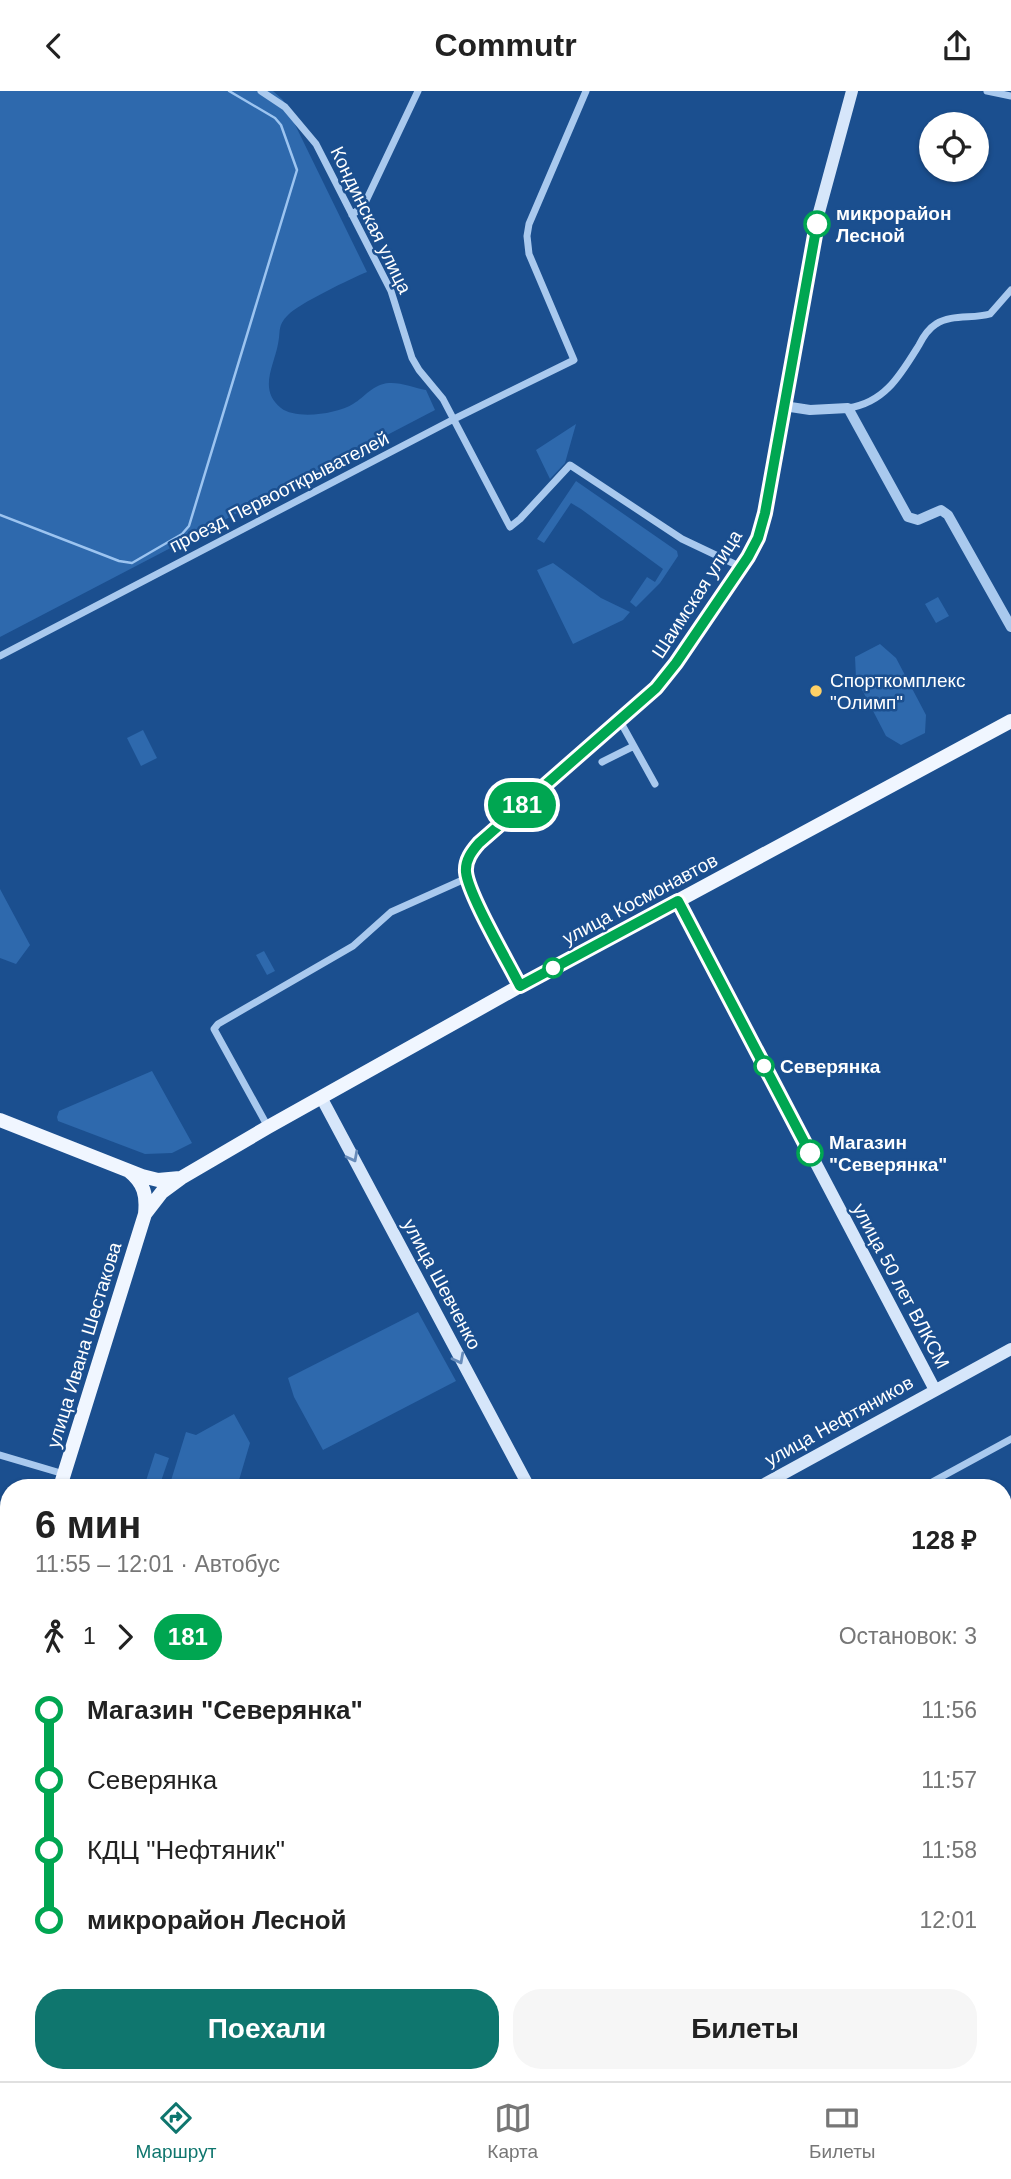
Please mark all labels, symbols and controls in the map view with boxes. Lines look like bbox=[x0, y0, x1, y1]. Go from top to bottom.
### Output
icon: back bbox=[35, 27, 73, 65]
text: Commutr bbox=[434, 27, 577, 63]
icon: share bbox=[938, 27, 976, 65]
map controls bbox=[919, 112, 989, 182]
button: locate bbox=[919, 112, 989, 182]
street label: Кондинская улица bbox=[326, 143, 416, 297]
place label: микрорайон Лесной bbox=[836, 203, 951, 246]
marker: микрорайон Лесной bbox=[804, 211, 830, 237]
street label: проезд Первооткрывателей bbox=[166, 427, 392, 557]
street label: Шаимская улица bbox=[648, 526, 746, 662]
place label: Спорткомплекс "Олимп" bbox=[830, 670, 966, 713]
marker: Спорткомплекс "Олимп" bbox=[808, 683, 824, 699]
line badge: 181 bbox=[482, 782, 562, 828]
text: 181 bbox=[502, 791, 542, 818]
street label: улица Космонавтов bbox=[559, 849, 721, 949]
unlabelled marker bbox=[543, 958, 563, 978]
marker: Северянка bbox=[754, 1056, 774, 1076]
place label: Северянка bbox=[780, 1056, 881, 1077]
place label: Магазин "Северянка" bbox=[829, 1132, 947, 1175]
marker: Магазин "Северянка" bbox=[797, 1140, 823, 1166]
one-way arrow bbox=[345, 1150, 359, 1162]
street label: улица 50 лет ВЛКСМ bbox=[849, 1200, 953, 1372]
street label: улица Шевченко bbox=[399, 1215, 485, 1353]
street label: улица Ивана Шестакова bbox=[43, 1239, 125, 1450]
one-way arrow bbox=[451, 1351, 465, 1364]
street label: улица Нефтяников bbox=[761, 1372, 917, 1470]
text: 6 мин bbox=[35, 1504, 141, 1546]
text: 128 ₽ bbox=[911, 1525, 977, 1555]
text: 11:55 – 12:01 · Автобус bbox=[35, 1551, 280, 1577]
icon: walk bbox=[35, 1618, 73, 1656]
icon: forward bbox=[106, 1618, 144, 1656]
text: 1 bbox=[83, 1623, 96, 1649]
text: 181 bbox=[168, 1623, 208, 1650]
text: Остановок: 3 bbox=[839, 1623, 977, 1649]
text: Магазин "Северянка" bbox=[87, 1695, 363, 1725]
text: 11:56 bbox=[921, 1697, 977, 1723]
text: Северянка bbox=[87, 1765, 217, 1795]
text: 11:57 bbox=[921, 1767, 977, 1793]
text: КДЦ "Нефтяник" bbox=[87, 1835, 285, 1865]
text: 11:58 bbox=[921, 1837, 977, 1863]
text: микрорайон Лесной bbox=[87, 1905, 347, 1935]
text: 12:01 bbox=[919, 1907, 977, 1933]
button: Поехали bbox=[35, 1989, 499, 2069]
button: Билеты bbox=[513, 1989, 977, 2069]
tab: Маршрут bbox=[135, 2099, 216, 2163]
tab: Карта bbox=[487, 2099, 538, 2163]
tab: Билеты bbox=[809, 2099, 876, 2163]

